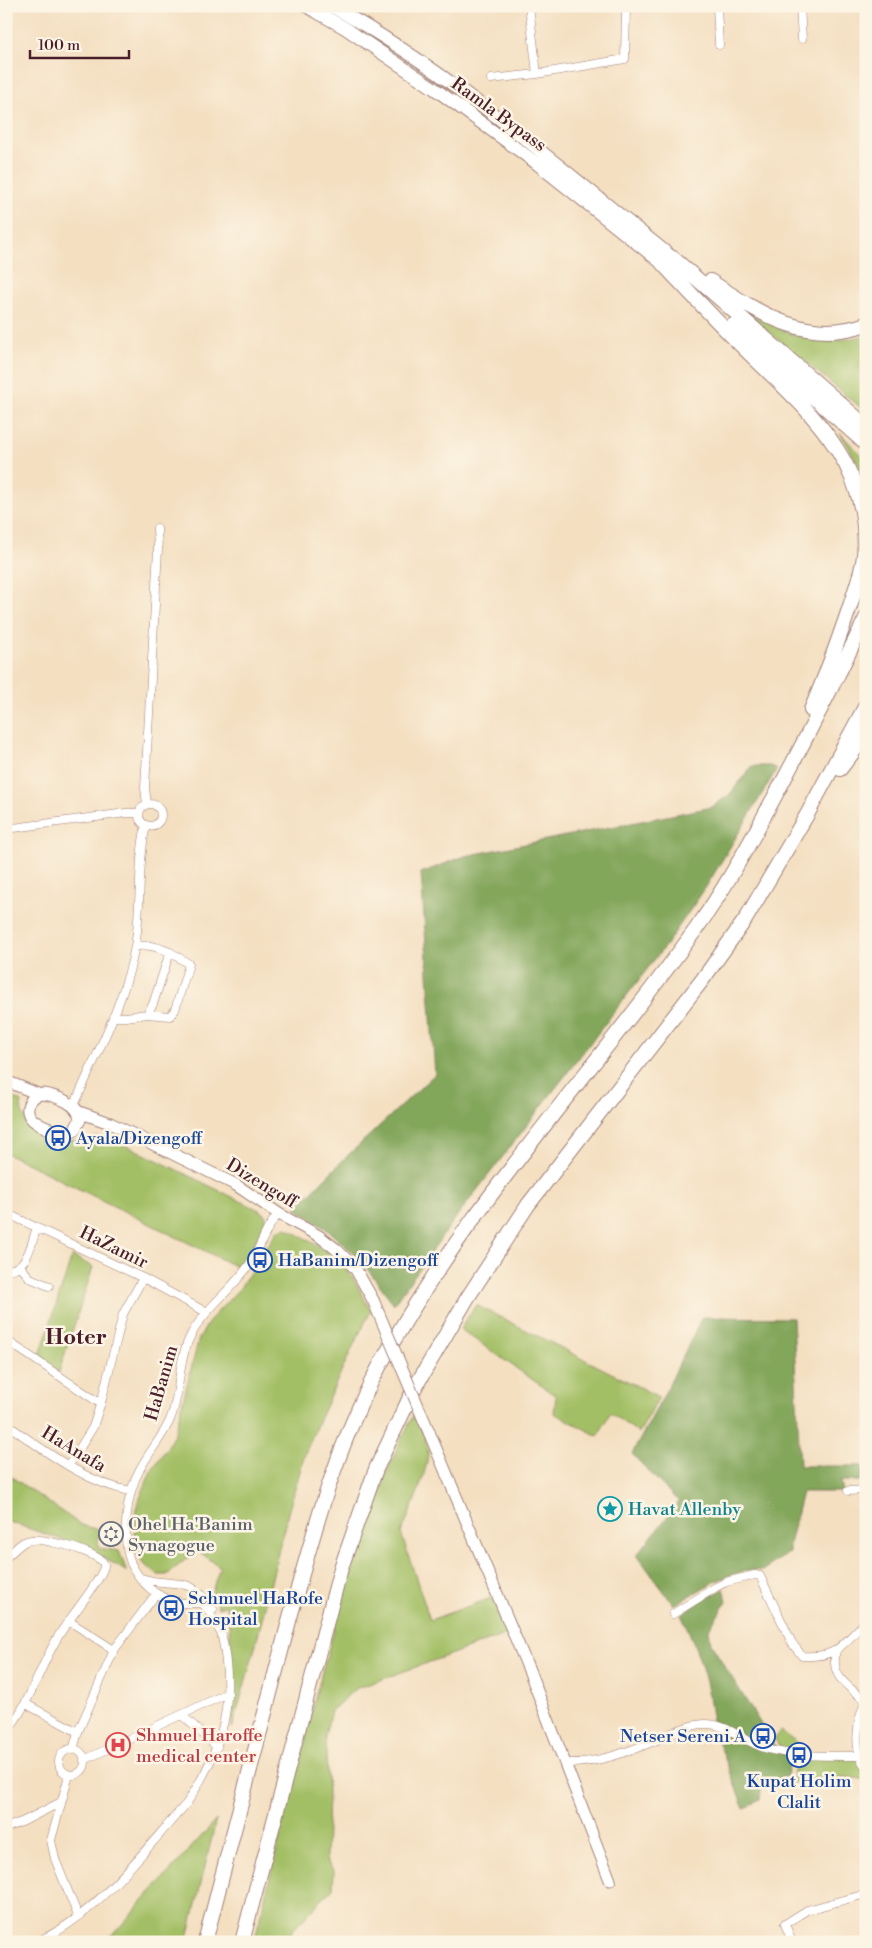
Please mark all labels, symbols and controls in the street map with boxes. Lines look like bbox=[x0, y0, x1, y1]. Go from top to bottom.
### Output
scale bar bbox=[30, 28, 129, 60]
text: 100 m bbox=[38, 36, 80, 55]
street label: Ramla Bypass bbox=[447, 72, 551, 157]
bus stop icon: Ayala/Dizengoff bbox=[45, 1125, 71, 1151]
place label: Ayala/Dizengoff bbox=[75, 1127, 204, 1150]
street label: Dizengoff bbox=[222, 1153, 303, 1214]
street label: HaZamir bbox=[76, 1221, 152, 1274]
bus stop icon: HaBanim/Dizengoff bbox=[247, 1247, 273, 1273]
place label: HaBanim/Dizengoff bbox=[278, 1249, 440, 1272]
district label: Hoter bbox=[45, 1324, 107, 1351]
street label: HaBanim bbox=[140, 1342, 183, 1424]
street label: HaAnafa bbox=[37, 1421, 111, 1478]
place icon: Havat Allenby bbox=[597, 1496, 623, 1522]
place label: Havat Allenby bbox=[628, 1498, 741, 1521]
place label: Ohel Ha'Banim Synagogue bbox=[128, 1513, 253, 1557]
synagogue icon: Ohel Ha'Banim Synagogue bbox=[98, 1521, 124, 1547]
place label: Schmuel HaRofe Hospital bbox=[188, 1587, 323, 1631]
bus stop icon: Schmuel HaRofe Hospital bbox=[158, 1595, 184, 1621]
bus stop icon: Netser Sereni A bbox=[750, 1723, 776, 1749]
place label: Shmuel Haroffe medical center bbox=[136, 1724, 263, 1768]
place label: Netser Sereni A bbox=[620, 1725, 747, 1748]
hospital icon: Shmuel Haroffe medical center bbox=[105, 1732, 131, 1758]
bus stop icon: Kupat Holim Clalit bbox=[786, 1742, 812, 1768]
place label: Kupat Holim Clalit bbox=[747, 1770, 852, 1814]

